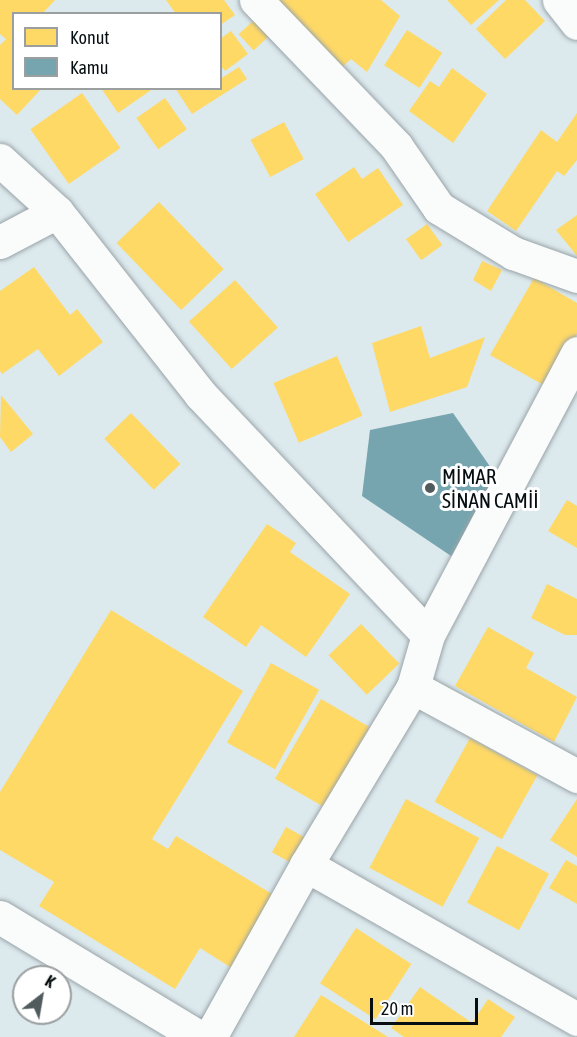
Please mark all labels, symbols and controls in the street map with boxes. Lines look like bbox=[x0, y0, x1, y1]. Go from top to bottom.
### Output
legend bbox=[12, 12, 222, 90]
text: Konut bbox=[70, 27, 110, 48]
text: Kamu bbox=[70, 57, 108, 78]
place label: MİMAR SİNAN CAMİİ bbox=[442, 463, 539, 513]
marker: MİMAR SİNAN CAMİİ bbox=[423, 481, 437, 495]
north arrow bbox=[12, 965, 72, 1025]
text: K bbox=[42, 972, 58, 991]
scale bar bbox=[373, 986, 481, 1024]
text: 20 m bbox=[381, 998, 413, 1019]

